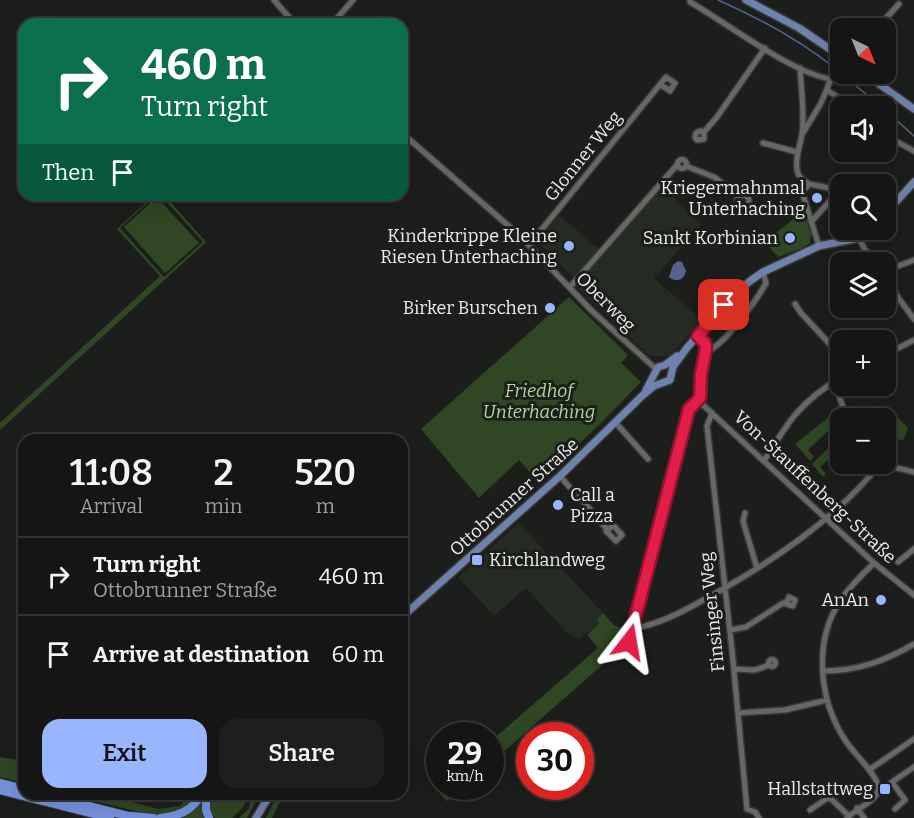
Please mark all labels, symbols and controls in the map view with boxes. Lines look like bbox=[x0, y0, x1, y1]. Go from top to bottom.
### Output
north arrow bbox=[830, 18, 896, 84]
map controls bbox=[830, 18, 896, 474]
text: 460 m bbox=[141, 40, 266, 90]
icon: right bbox=[42, 42, 120, 120]
text: Turn right bbox=[141, 91, 268, 123]
button: sound bbox=[830, 96, 896, 162]
street label: Glonner Weg bbox=[540, 106, 626, 206]
icon: arrive bbox=[106, 156, 139, 189]
text: Then bbox=[42, 159, 94, 186]
button: search bbox=[830, 174, 896, 240]
place label: Kriegermahnmal Unterhaching bbox=[660, 177, 805, 220]
marker: Kriegermahnmal Unterhaching bbox=[810, 191, 824, 205]
place label: Kinderkrippe Kleine Riesen Unterhaching bbox=[380, 225, 557, 268]
place label: Sankt Korbinian bbox=[643, 227, 779, 249]
marker: Sankt Korbinian bbox=[783, 231, 797, 245]
marker: Kinderkrippe Kleine Riesen Unterhaching bbox=[562, 239, 576, 253]
button: layers bbox=[830, 252, 896, 318]
street label: Oberweg bbox=[571, 267, 641, 337]
pin bbox=[698, 279, 749, 330]
icon: arrive bbox=[707, 288, 740, 321]
place label: Birker Burschen bbox=[403, 297, 539, 319]
marker: Birker Burschen bbox=[543, 301, 557, 315]
button: + bbox=[830, 330, 896, 396]
park label: Friedhof Unterhaching bbox=[483, 380, 595, 423]
street label: Von-Stauffenberg-Straße bbox=[729, 406, 901, 568]
button: − bbox=[830, 408, 896, 474]
street label: Ottobrunner Straße bbox=[445, 433, 583, 561]
text: 11:08 bbox=[70, 451, 153, 495]
text: 2 bbox=[214, 451, 234, 495]
text: 520 bbox=[294, 451, 356, 495]
place label: Call a Pizza bbox=[570, 484, 615, 527]
text: Arrival bbox=[80, 494, 143, 518]
text: min bbox=[205, 494, 242, 518]
text: m bbox=[316, 494, 335, 518]
marker: Call a Pizza bbox=[551, 498, 565, 512]
place label: Kirchlandweg bbox=[489, 549, 605, 571]
text: Turn right bbox=[93, 551, 201, 578]
street label: Finsinger Weg bbox=[695, 551, 729, 673]
marker: Kirchlandweg bbox=[470, 553, 484, 567]
icon: right bbox=[42, 560, 75, 593]
text: 460 m bbox=[319, 563, 384, 590]
text: Ottobrunner Straße bbox=[93, 578, 277, 602]
place label: AnAn bbox=[821, 589, 870, 611]
marker: AnAn bbox=[874, 593, 888, 607]
position arrow bbox=[597, 610, 661, 674]
icon: arrive bbox=[42, 638, 75, 671]
text: Arrive at destination bbox=[93, 641, 309, 668]
text: 60 m bbox=[332, 641, 384, 668]
button: Exit bbox=[42, 719, 207, 788]
button: Share bbox=[219, 719, 384, 788]
speed limit sign: 30 bbox=[516, 722, 594, 800]
text: 29 bbox=[448, 736, 482, 772]
text: km/h bbox=[446, 767, 484, 785]
place label: Hallstattweg bbox=[767, 778, 873, 800]
marker: Hallstattweg bbox=[878, 782, 892, 796]

